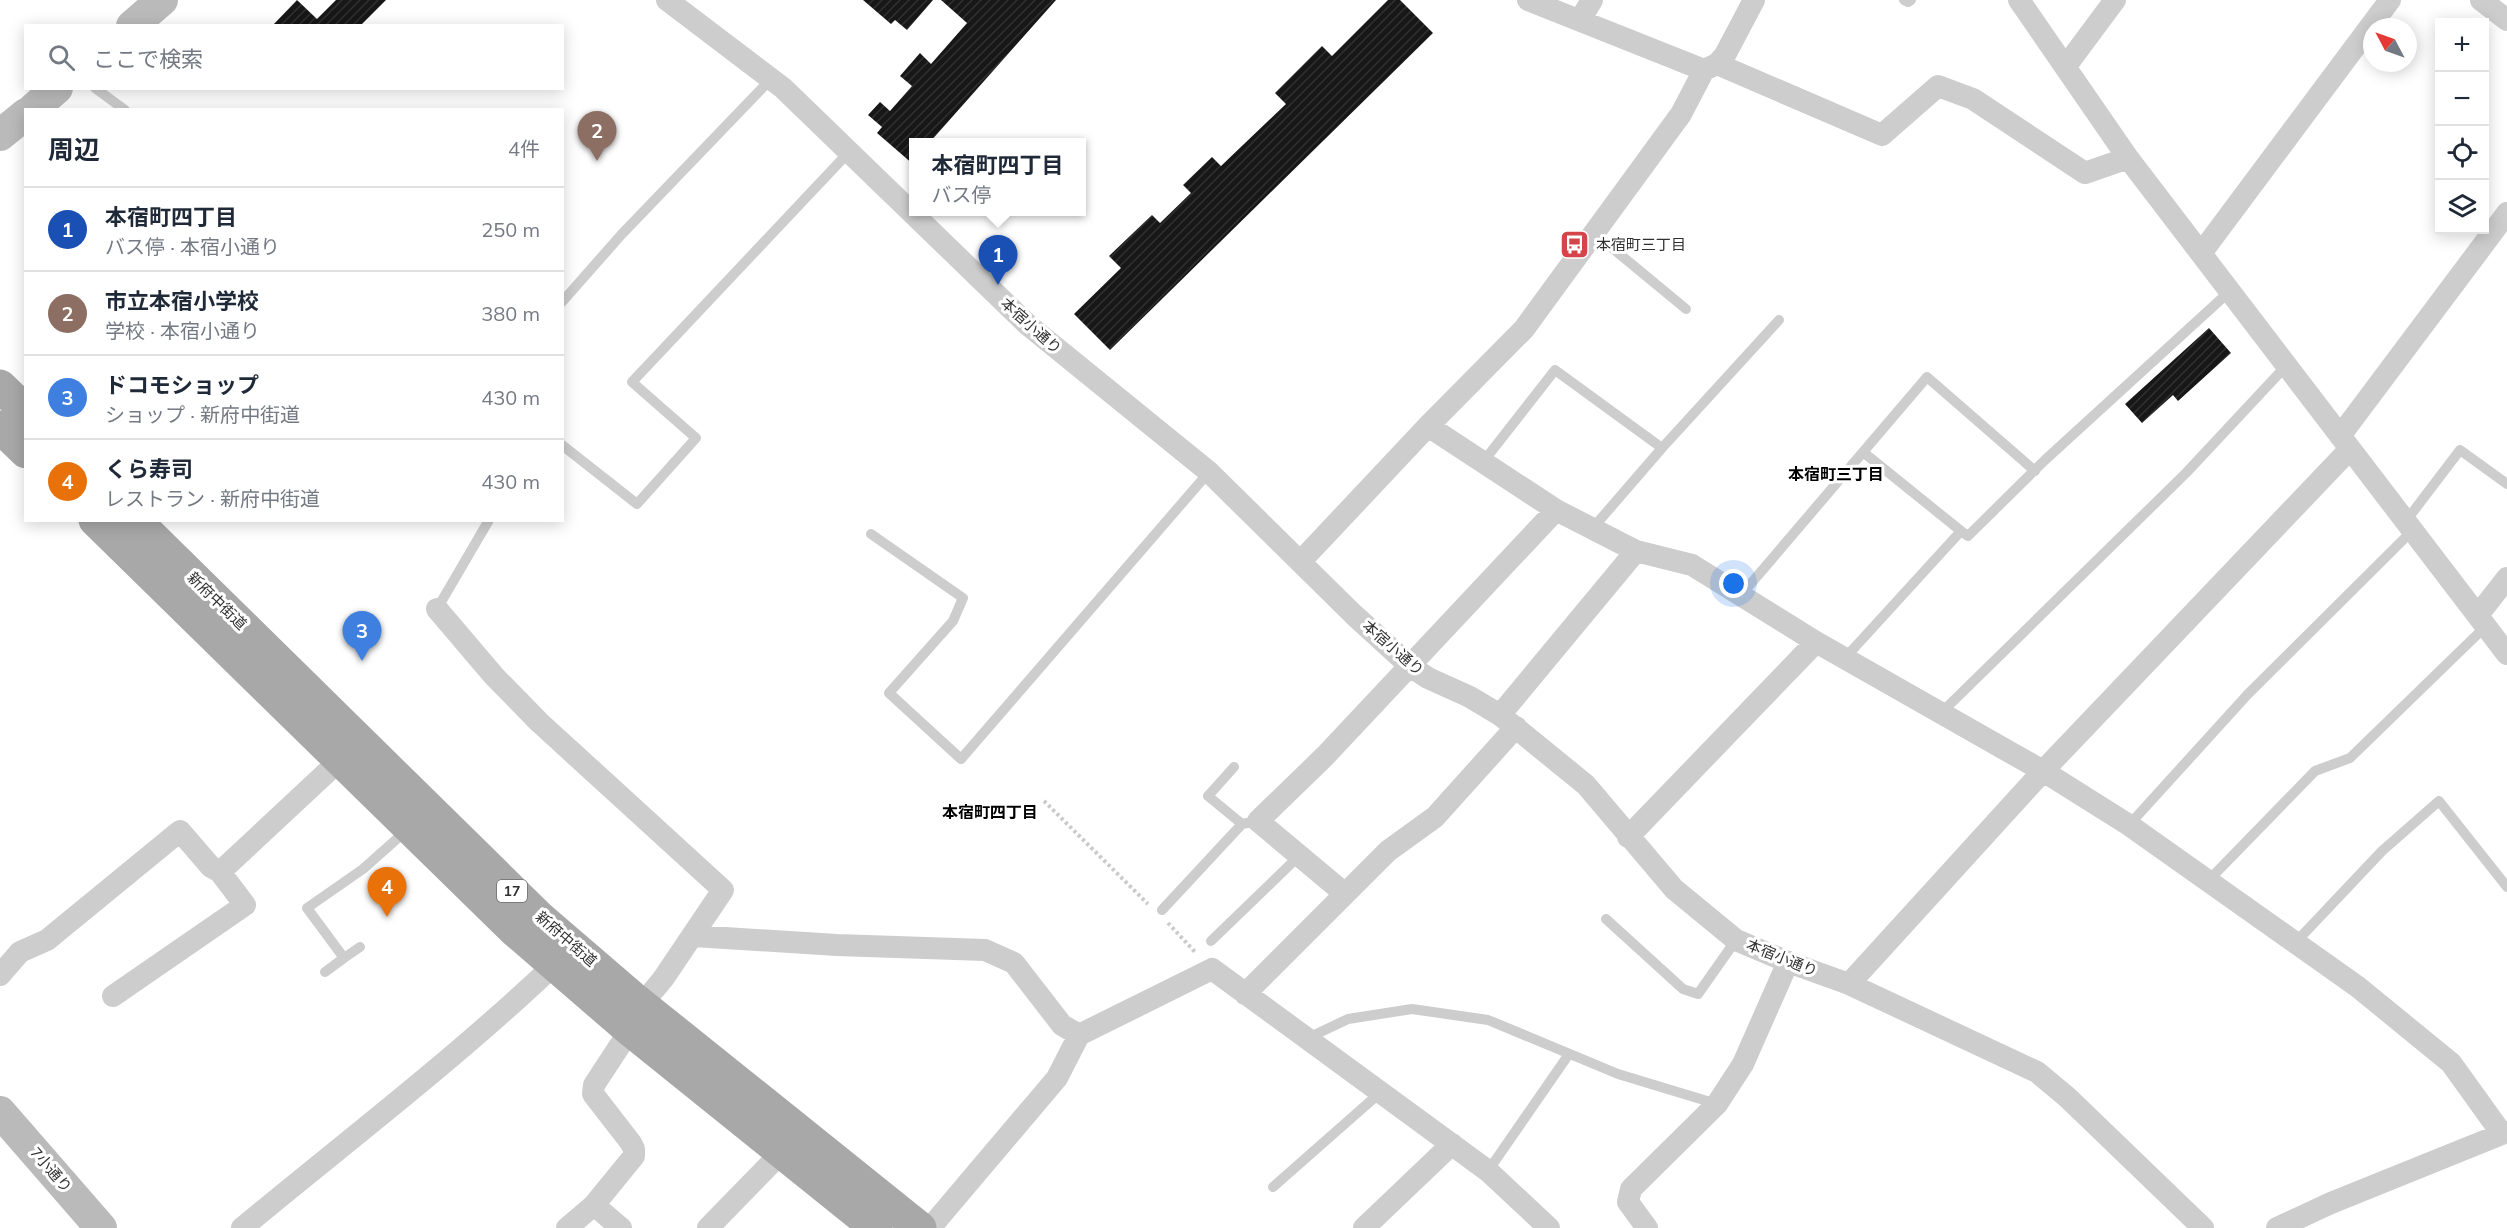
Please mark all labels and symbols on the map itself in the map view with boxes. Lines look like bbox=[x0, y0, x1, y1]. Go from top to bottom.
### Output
north arrow bbox=[2363, 18, 2417, 72]
pin: 2 bbox=[578, 112, 616, 161]
bus stop icon: 本宿町三丁目 bbox=[1559, 229, 1591, 261]
place label: 本宿町三丁目 bbox=[1596, 235, 1686, 254]
pin: 1 bbox=[978, 236, 1018, 285]
street label: 本宿小通り bbox=[997, 293, 1066, 358]
district label: 本宿町三丁目 bbox=[1788, 464, 1884, 484]
street label: 新府中街道 bbox=[184, 568, 251, 634]
your location bbox=[1719, 569, 1748, 598]
pin: 3 bbox=[342, 612, 382, 661]
street label: 本宿小通り bbox=[1359, 616, 1428, 679]
district label: 本宿町四丁目 bbox=[942, 802, 1038, 822]
pin: 4 bbox=[368, 868, 406, 917]
road number: 17 bbox=[497, 880, 527, 902]
street label: 新府中街道 bbox=[532, 907, 601, 970]
street label: 本宿小通り bbox=[1744, 935, 1821, 980]
street label: 7小通り bbox=[26, 1143, 76, 1196]

